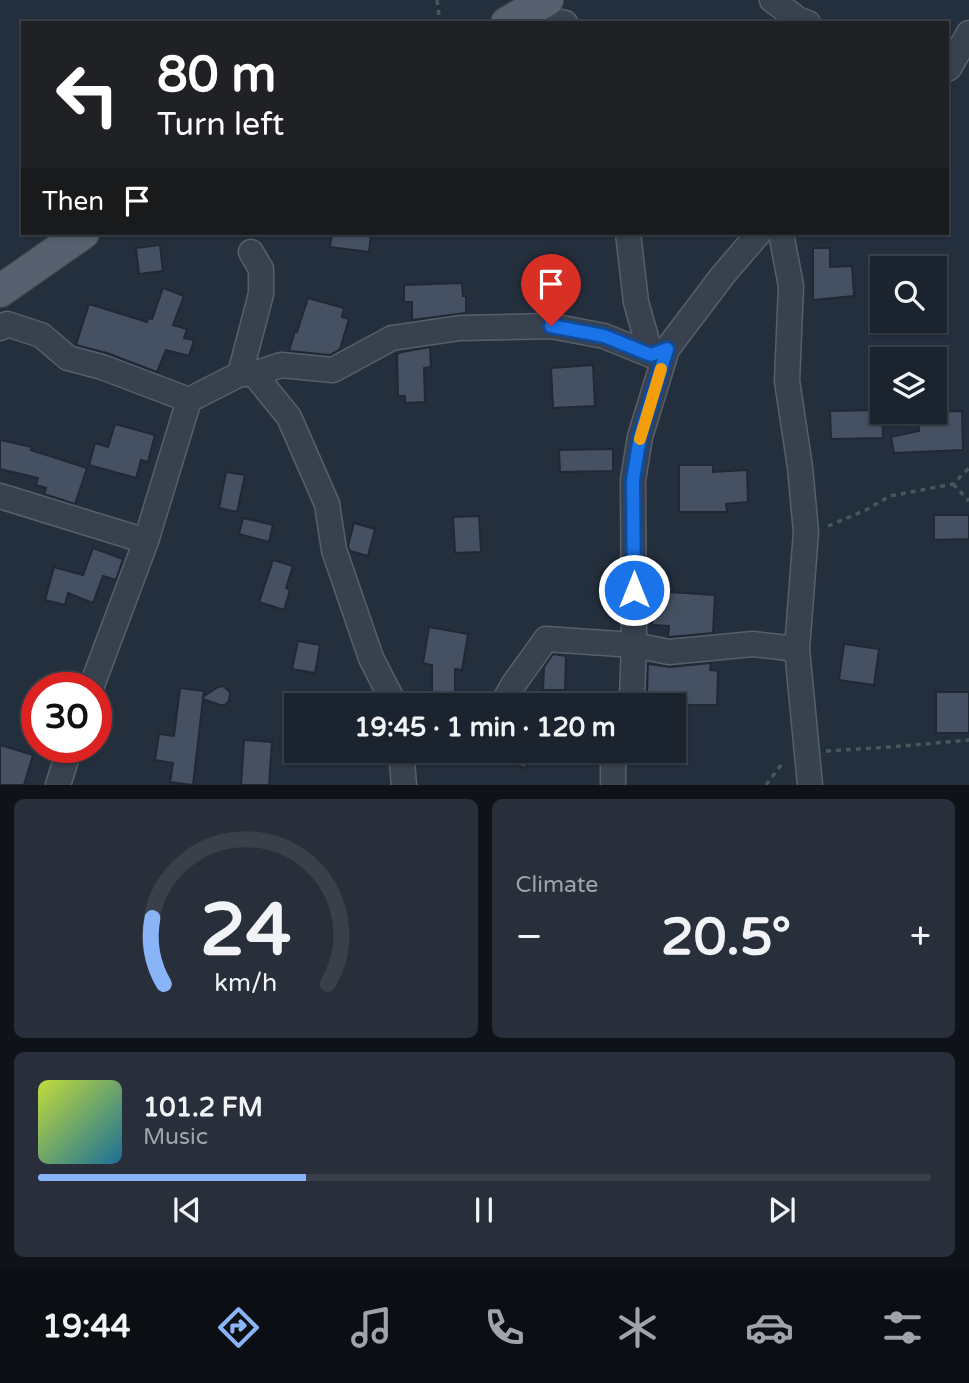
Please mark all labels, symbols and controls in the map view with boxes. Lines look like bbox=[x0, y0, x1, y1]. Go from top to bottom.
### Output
text: 80 m bbox=[157, 46, 276, 105]
icon: left bbox=[42, 49, 133, 140]
text: Turn left bbox=[157, 106, 284, 144]
icon: arrive bbox=[118, 182, 156, 220]
text: Then bbox=[42, 186, 104, 217]
pin bbox=[521, 254, 581, 326]
map controls bbox=[870, 256, 947, 424]
button: search bbox=[870, 256, 947, 333]
icon: arrive bbox=[532, 265, 570, 303]
button: layers bbox=[870, 347, 947, 424]
position arrow bbox=[597, 553, 671, 627]
speed limit sign: 30 bbox=[21, 672, 112, 763]
text: 19:45 · 1 min · 120 m bbox=[354, 712, 616, 743]
text: Climate bbox=[516, 871, 598, 899]
text: 24 bbox=[200, 888, 291, 976]
text: 20.5° bbox=[661, 906, 791, 969]
text: − bbox=[516, 914, 543, 960]
text: + bbox=[910, 914, 931, 960]
text: km/h bbox=[214, 968, 277, 998]
text: 101.2 FM bbox=[143, 1092, 263, 1123]
text: Music bbox=[143, 1123, 208, 1151]
icon: previous bbox=[168, 1191, 206, 1229]
icon: pause bbox=[465, 1191, 503, 1229]
icon: next bbox=[763, 1191, 801, 1229]
icon: directions bbox=[214, 1303, 263, 1352]
icon: music bbox=[347, 1303, 396, 1352]
icon: phone bbox=[480, 1303, 529, 1352]
icon: climate bbox=[613, 1303, 662, 1352]
icon: car bbox=[745, 1303, 794, 1352]
icon: filters bbox=[878, 1303, 927, 1352]
text: 19:44 bbox=[42, 1308, 131, 1346]

